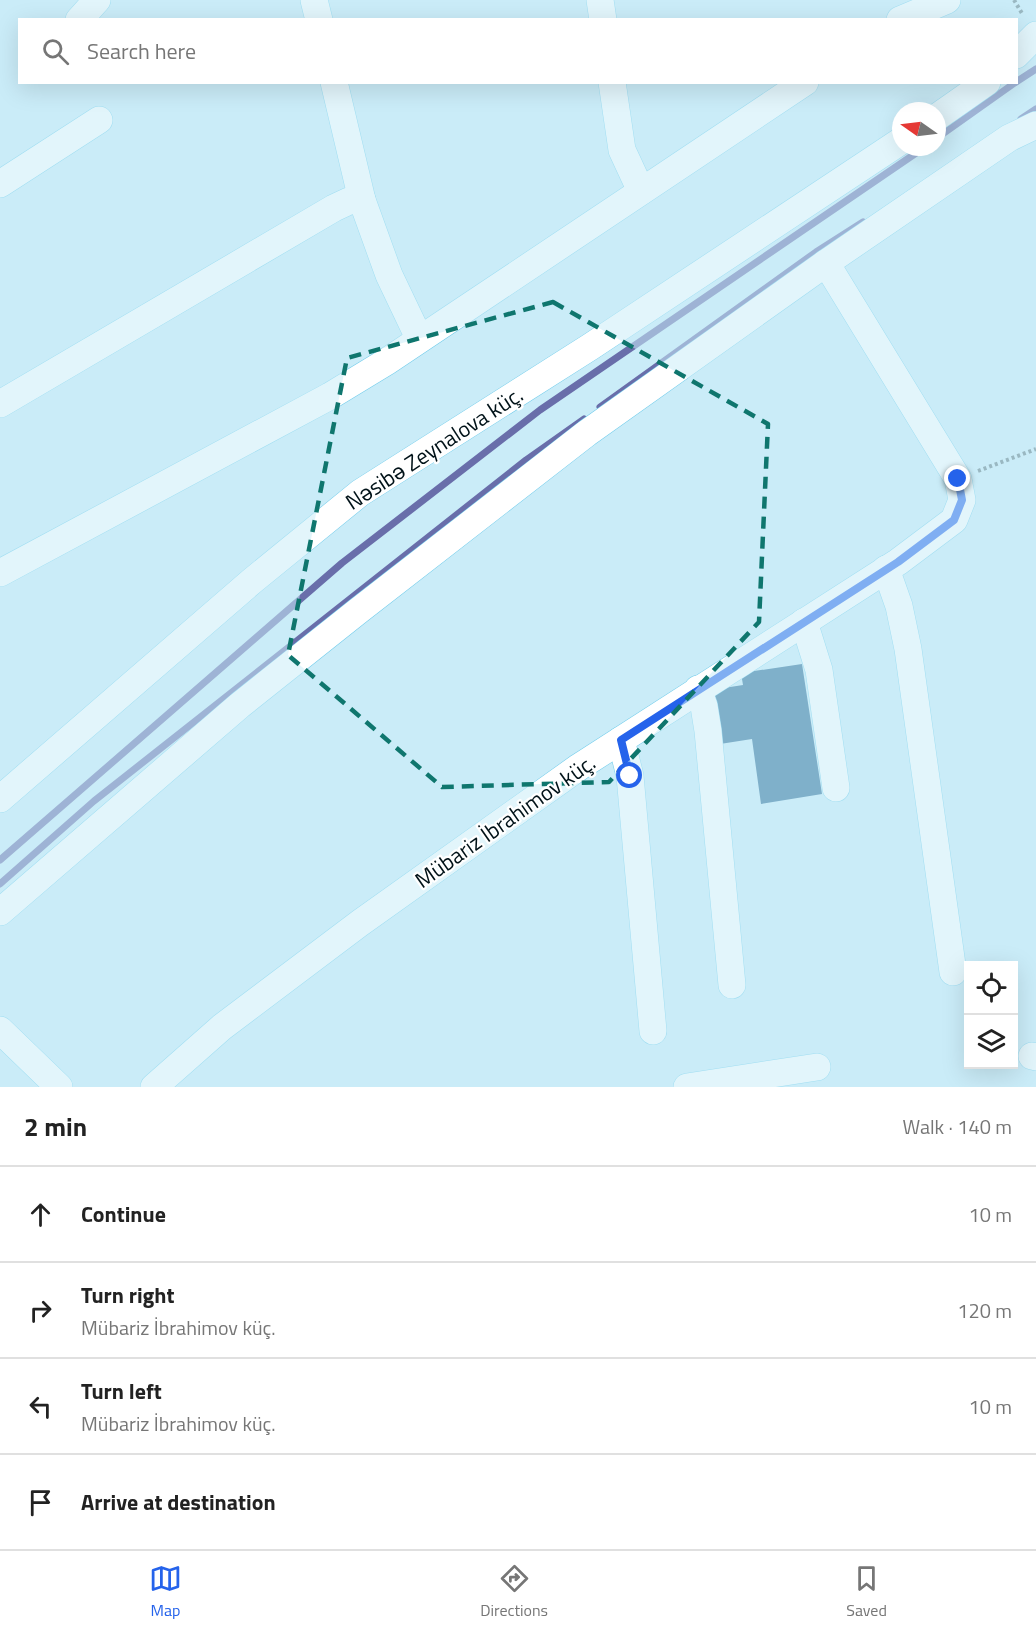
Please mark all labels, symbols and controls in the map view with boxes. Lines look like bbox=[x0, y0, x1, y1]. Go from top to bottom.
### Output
search box bbox=[18, 18, 1018, 84]
text: Search here bbox=[87, 34, 196, 68]
icon: search bbox=[39, 35, 72, 68]
north arrow bbox=[892, 102, 946, 156]
street label: Nəsibə Zeynalova küç. bbox=[338, 378, 530, 518]
route end bbox=[944, 465, 970, 491]
street label: Mübariz İbrahimov küç. bbox=[408, 746, 602, 896]
route start bbox=[616, 762, 642, 788]
map controls bbox=[964, 961, 1018, 1069]
button: locate bbox=[964, 961, 1018, 1015]
button: layers bbox=[964, 1015, 1018, 1069]
text: 2 min bbox=[24, 1107, 87, 1146]
text: Walk · 140 m bbox=[903, 1111, 1012, 1142]
text: Continue bbox=[81, 1197, 166, 1231]
icon: ahead bbox=[24, 1198, 57, 1231]
text: 10 m bbox=[968, 1199, 1012, 1230]
text: Turn right bbox=[81, 1278, 175, 1312]
icon: right bbox=[24, 1294, 57, 1327]
text: 120 m bbox=[957, 1295, 1012, 1326]
text: Mübariz İbrahimov küç. bbox=[81, 1312, 276, 1343]
text: Turn left bbox=[81, 1374, 162, 1408]
icon: left bbox=[24, 1390, 57, 1423]
text: 10 m bbox=[968, 1391, 1012, 1422]
text: Mübariz İbrahimov küç. bbox=[81, 1408, 276, 1439]
text: Arrive at destination bbox=[81, 1485, 276, 1519]
icon: arrive bbox=[24, 1486, 57, 1519]
tab: Map bbox=[149, 1562, 182, 1622]
tab: Directions bbox=[480, 1562, 548, 1622]
tab: Saved bbox=[846, 1562, 887, 1622]

